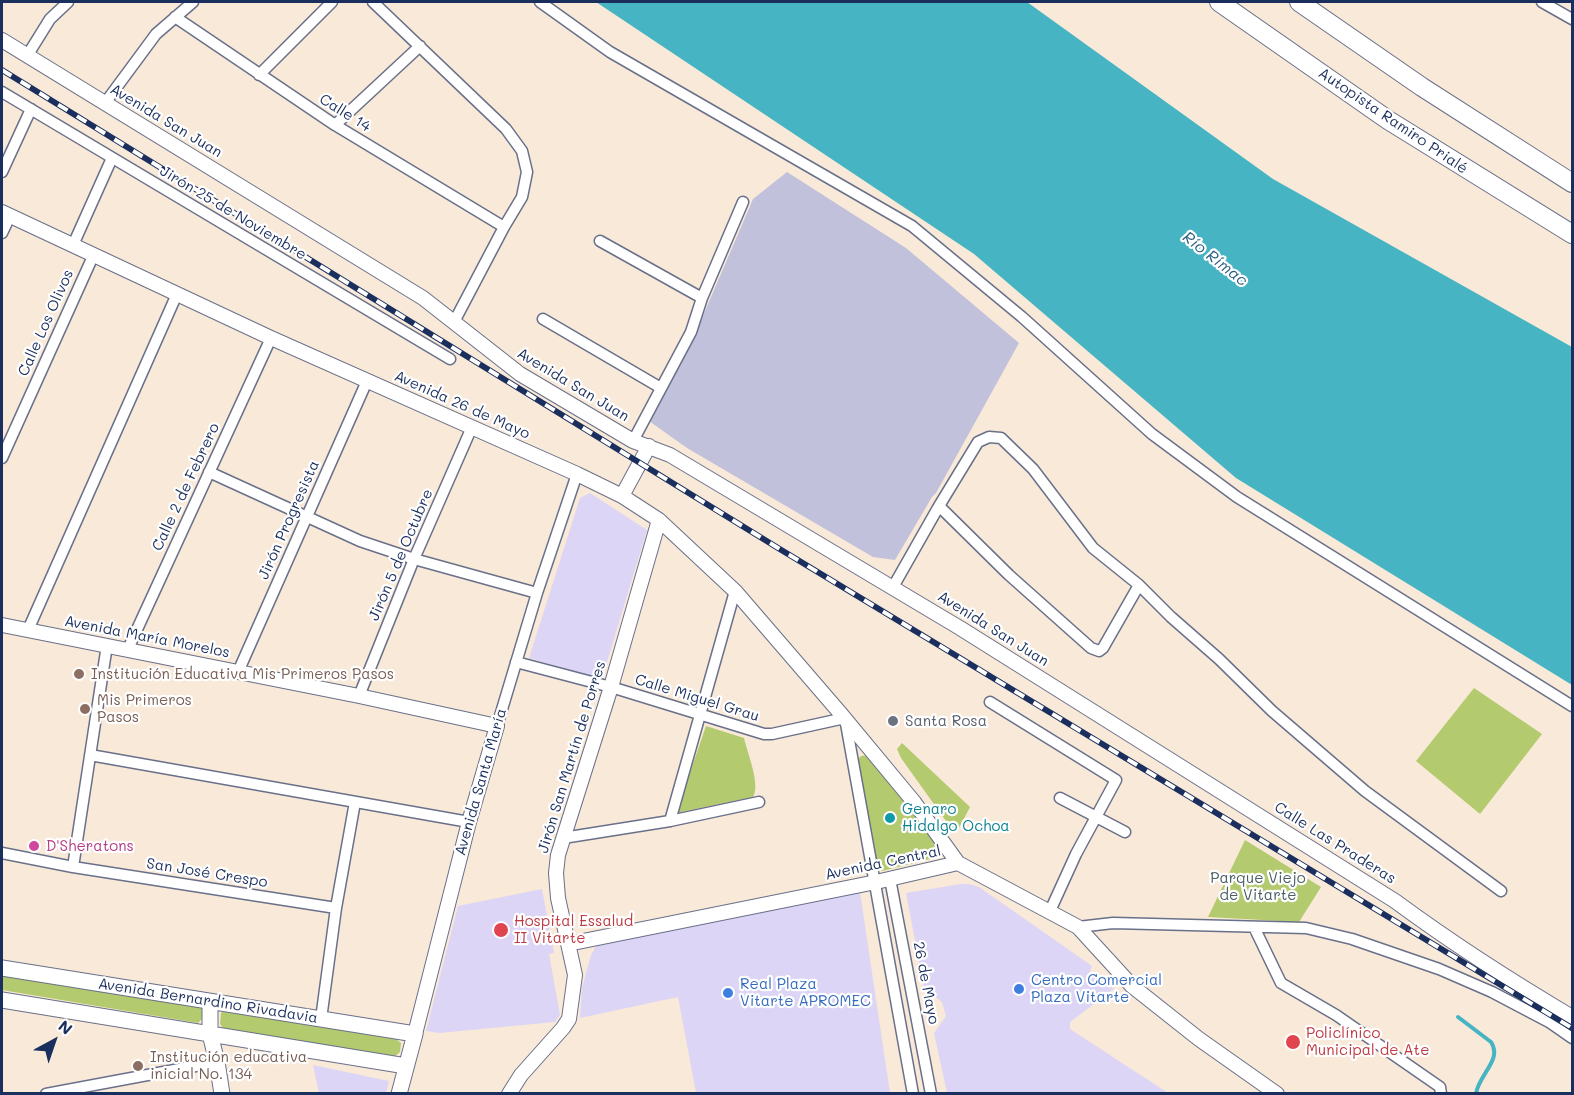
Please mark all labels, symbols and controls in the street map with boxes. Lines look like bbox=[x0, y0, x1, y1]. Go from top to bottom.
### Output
street label: Autopista Ramiro Prialé bbox=[1315, 64, 1471, 178]
street label: Avenida San Juan bbox=[107, 80, 225, 162]
street label: Calle 14 bbox=[316, 90, 374, 136]
street label: Jirón 25 de Noviembre bbox=[156, 162, 310, 264]
water label: Río Rímac bbox=[1179, 228, 1251, 290]
street label: Calle Los Olivos bbox=[14, 267, 78, 379]
street label: Avenida San Juan bbox=[514, 344, 632, 426]
street label: Avenida 26 de Mayo bbox=[391, 367, 533, 443]
street label: Calle 2 de Febrero bbox=[148, 420, 224, 554]
street label: Jirón Progresista bbox=[255, 458, 323, 582]
street label: Jirón 5 de Octubre bbox=[365, 486, 437, 624]
street label: Avenida San Juan bbox=[934, 588, 1052, 670]
street label: Avenida María Morelos bbox=[63, 612, 231, 662]
street label: Jirón San Martín de Porres bbox=[534, 659, 610, 855]
place label: Institución Educativa Mis Primeros Pasos bbox=[91, 665, 394, 683]
marker: Institución Educativa Mis Primeros Pasos bbox=[72, 667, 86, 681]
street label: Calle Miguel Grau bbox=[633, 671, 761, 725]
place label: Mis Primeros Pasos bbox=[97, 691, 192, 726]
marker: Mis Primeros Pasos bbox=[78, 702, 92, 716]
street label: Avenida Santa María bbox=[451, 706, 511, 858]
place label: Santa Rosa bbox=[905, 712, 987, 730]
marker: Santa Rosa bbox=[886, 714, 900, 728]
street label: Calle Las Praderas bbox=[1271, 798, 1399, 888]
place label: Genaro Hidalgo Ochoa bbox=[902, 800, 1010, 835]
marker: Genaro Hidalgo Ochoa bbox=[883, 811, 897, 825]
place label: D'Sheratons bbox=[46, 837, 134, 855]
marker: D'Sheratons bbox=[27, 839, 41, 853]
street label: Avenida Central bbox=[823, 842, 943, 884]
street label: San José Crespo bbox=[145, 855, 269, 891]
park label: Parque Viejo de Vitarte bbox=[1210, 869, 1306, 904]
place label: Hospital Essalud II Vitarte bbox=[514, 912, 633, 947]
marker: Hospital Essalud II Vitarte bbox=[492, 921, 510, 939]
street label: 26 de Mayo bbox=[909, 940, 943, 1026]
place label: Centro Comercial Plaza Vitarte bbox=[1031, 971, 1162, 1006]
street label: Avenida Bernardino Rivadavia bbox=[97, 975, 319, 1027]
place label: Real Plaza Vitarte APROMEC bbox=[740, 975, 871, 1010]
marker: Centro Comercial Plaza Vitarte bbox=[1012, 982, 1026, 996]
marker: Real Plaza Vitarte APROMEC bbox=[721, 986, 735, 1000]
north arrow bbox=[24, 1011, 84, 1071]
text: N bbox=[54, 1015, 77, 1039]
place label: Policlínico Municipal de Ate bbox=[1306, 1024, 1429, 1059]
marker: Policlínico Municipal de Ate bbox=[1284, 1033, 1302, 1051]
place label: Institución educativa inicial No. 134 bbox=[150, 1048, 307, 1083]
marker: Institución educativa inicial No. 134 bbox=[131, 1059, 145, 1073]

